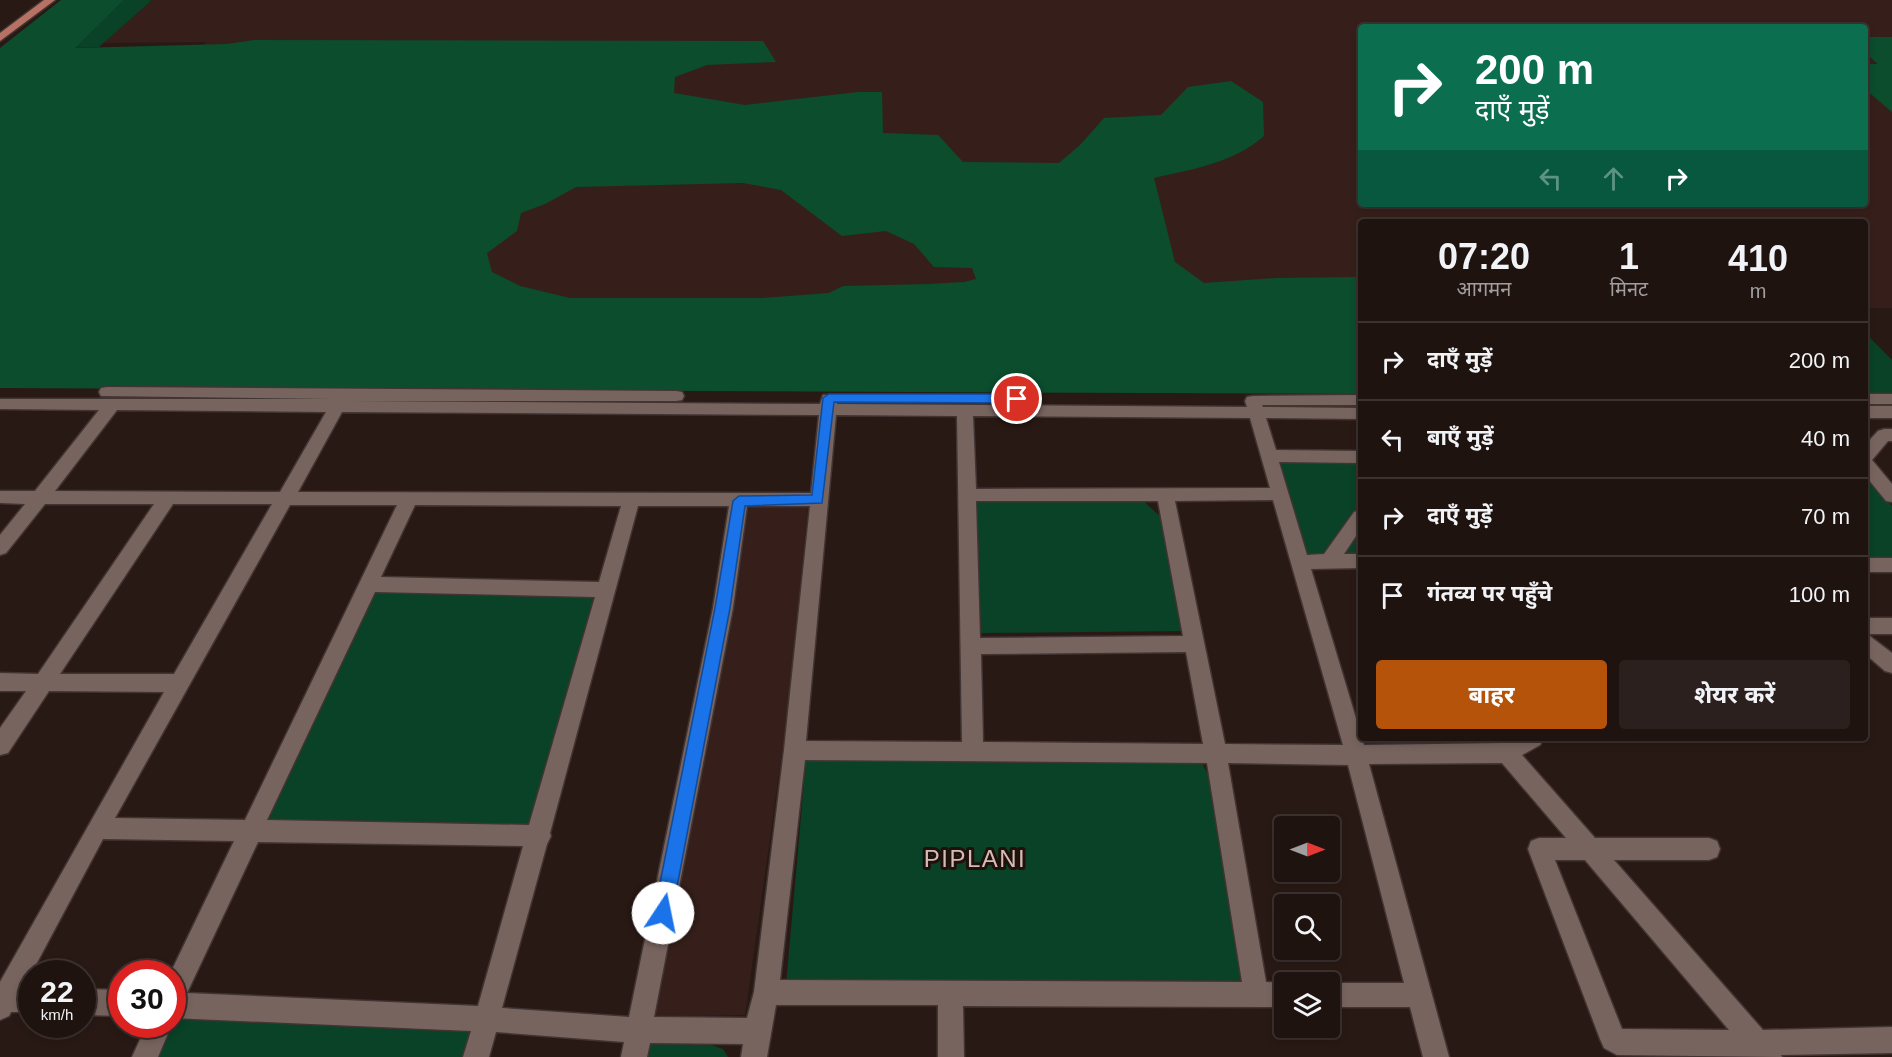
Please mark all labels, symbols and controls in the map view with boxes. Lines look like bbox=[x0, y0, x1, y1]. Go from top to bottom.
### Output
text: 200 m bbox=[1475, 46, 1594, 93]
icon: right bbox=[1376, 48, 1454, 126]
text: दाएँ मुड़ें bbox=[1475, 95, 1549, 125]
icon: left bbox=[1534, 162, 1567, 195]
icon: ahead bbox=[1597, 162, 1630, 195]
icon: right bbox=[1660, 162, 1693, 195]
text: 07:20 bbox=[1438, 236, 1530, 277]
text: 1 bbox=[1619, 236, 1639, 277]
text: 410 bbox=[1728, 238, 1788, 279]
text: आगमन bbox=[1457, 278, 1511, 300]
text: मिनट bbox=[1610, 278, 1648, 300]
text: m bbox=[1750, 280, 1766, 302]
icon: right bbox=[1376, 345, 1409, 378]
text: दाएँ मुड़ें bbox=[1427, 347, 1492, 372]
text: 200 m bbox=[1789, 348, 1850, 373]
pin bbox=[991, 373, 1042, 424]
icon: arrive bbox=[1000, 382, 1033, 415]
icon: left bbox=[1376, 423, 1409, 456]
text: बाएँ मुड़ें bbox=[1427, 425, 1493, 450]
text: 40 m bbox=[1801, 426, 1850, 451]
icon: right bbox=[1376, 501, 1409, 534]
text: दाएँ मुड़ें bbox=[1427, 503, 1492, 528]
text: 70 m bbox=[1801, 504, 1850, 529]
icon: arrive bbox=[1376, 579, 1409, 612]
text: गंतव्य पर पहुँचे bbox=[1427, 581, 1552, 606]
text: 100 m bbox=[1789, 582, 1850, 607]
button: बाहर bbox=[1376, 660, 1607, 729]
button: शेयर करें bbox=[1619, 660, 1850, 729]
north arrow bbox=[1274, 816, 1340, 882]
map controls bbox=[1274, 816, 1340, 1038]
district label: PIPLANI bbox=[924, 845, 1026, 872]
position arrow bbox=[631, 881, 695, 945]
button: search bbox=[1274, 894, 1340, 960]
speed limit sign: 30 bbox=[108, 960, 186, 1038]
button: layers bbox=[1274, 972, 1340, 1038]
text: 22 bbox=[40, 975, 74, 1008]
text: km/h bbox=[41, 1006, 73, 1023]

